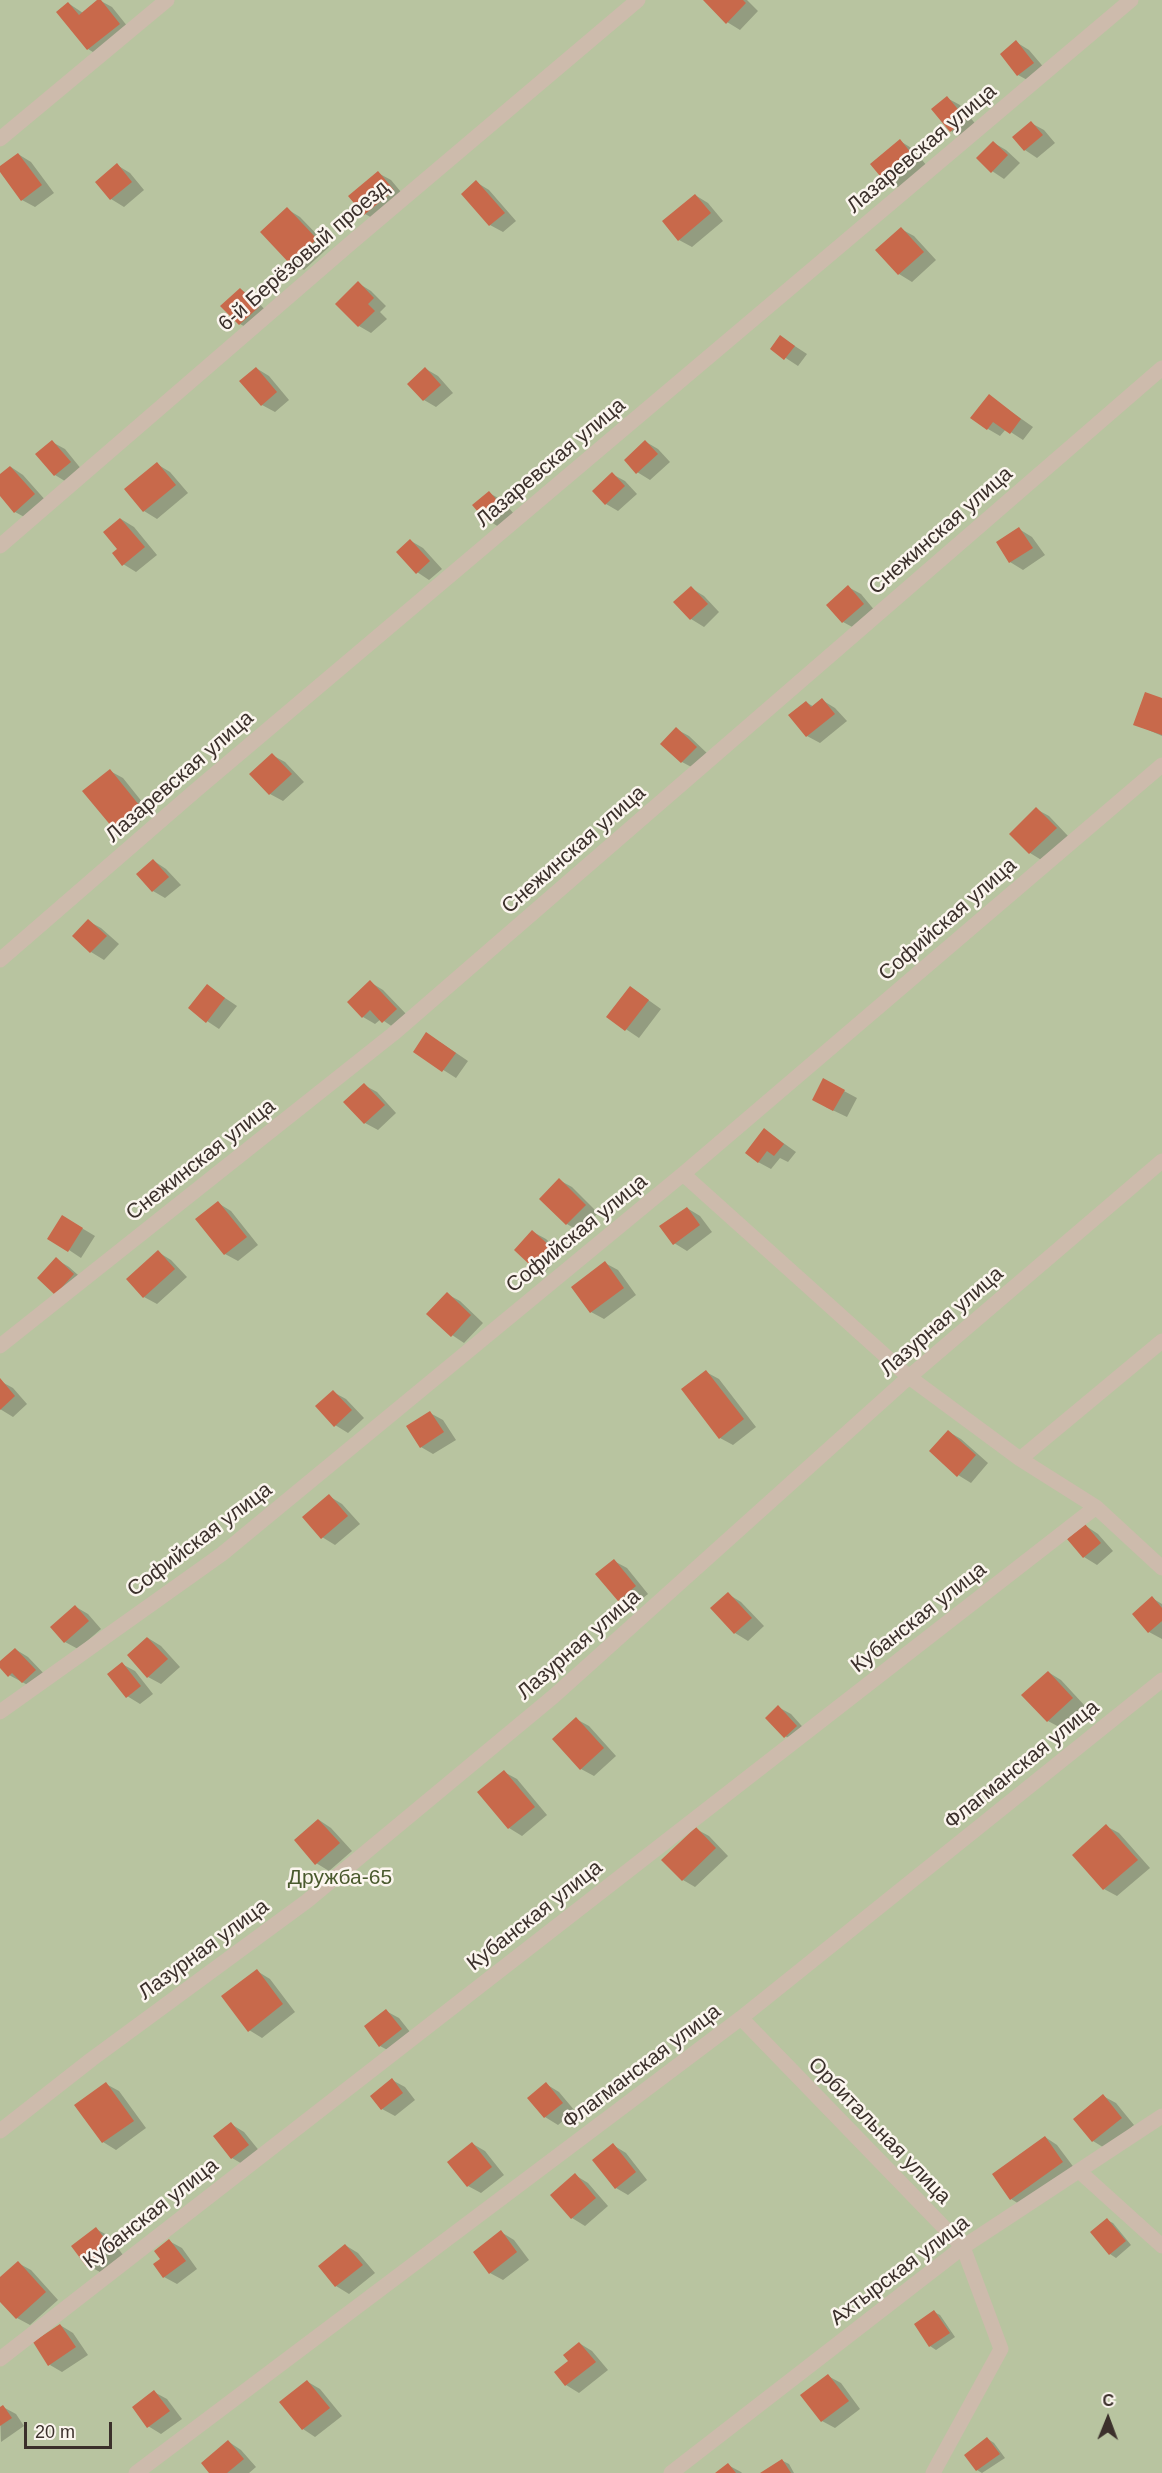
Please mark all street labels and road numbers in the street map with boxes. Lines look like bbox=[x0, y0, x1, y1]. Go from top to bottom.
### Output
street label: Лазаревская улица bbox=[842, 79, 1002, 219]
street label: 6-й Берёзовый проезд bbox=[214, 175, 394, 337]
street label: Лазаревская улица bbox=[471, 393, 631, 533]
street label: Снежинская улица bbox=[864, 462, 1018, 600]
street label: Лазаревская улица bbox=[101, 706, 259, 848]
street label: Снежинская улица bbox=[497, 781, 651, 919]
street label: Софийская улица bbox=[874, 853, 1022, 987]
street label: Снежинская улица bbox=[121, 1094, 281, 1226]
street label: Софийская улица bbox=[501, 1169, 653, 1299]
street label: Лазурная улица bbox=[875, 1262, 1009, 1382]
street label: Софийская улица bbox=[123, 1477, 277, 1603]
street label: Кубанская улица bbox=[846, 1557, 992, 1679]
street label: Лазурная улица bbox=[512, 1585, 646, 1705]
street label: Флагманская улица bbox=[940, 1695, 1104, 1835]
street label: Кубанская улица bbox=[462, 1855, 608, 1977]
street label: Лазурная улица bbox=[134, 1894, 274, 2006]
street label: Флагманская улица bbox=[558, 1999, 726, 2135]
street label: Орбитальная улица bbox=[802, 2052, 956, 2210]
street label: Кубанская улица bbox=[78, 2153, 224, 2275]
street label: Ахтырская улица bbox=[826, 2211, 974, 2331]

